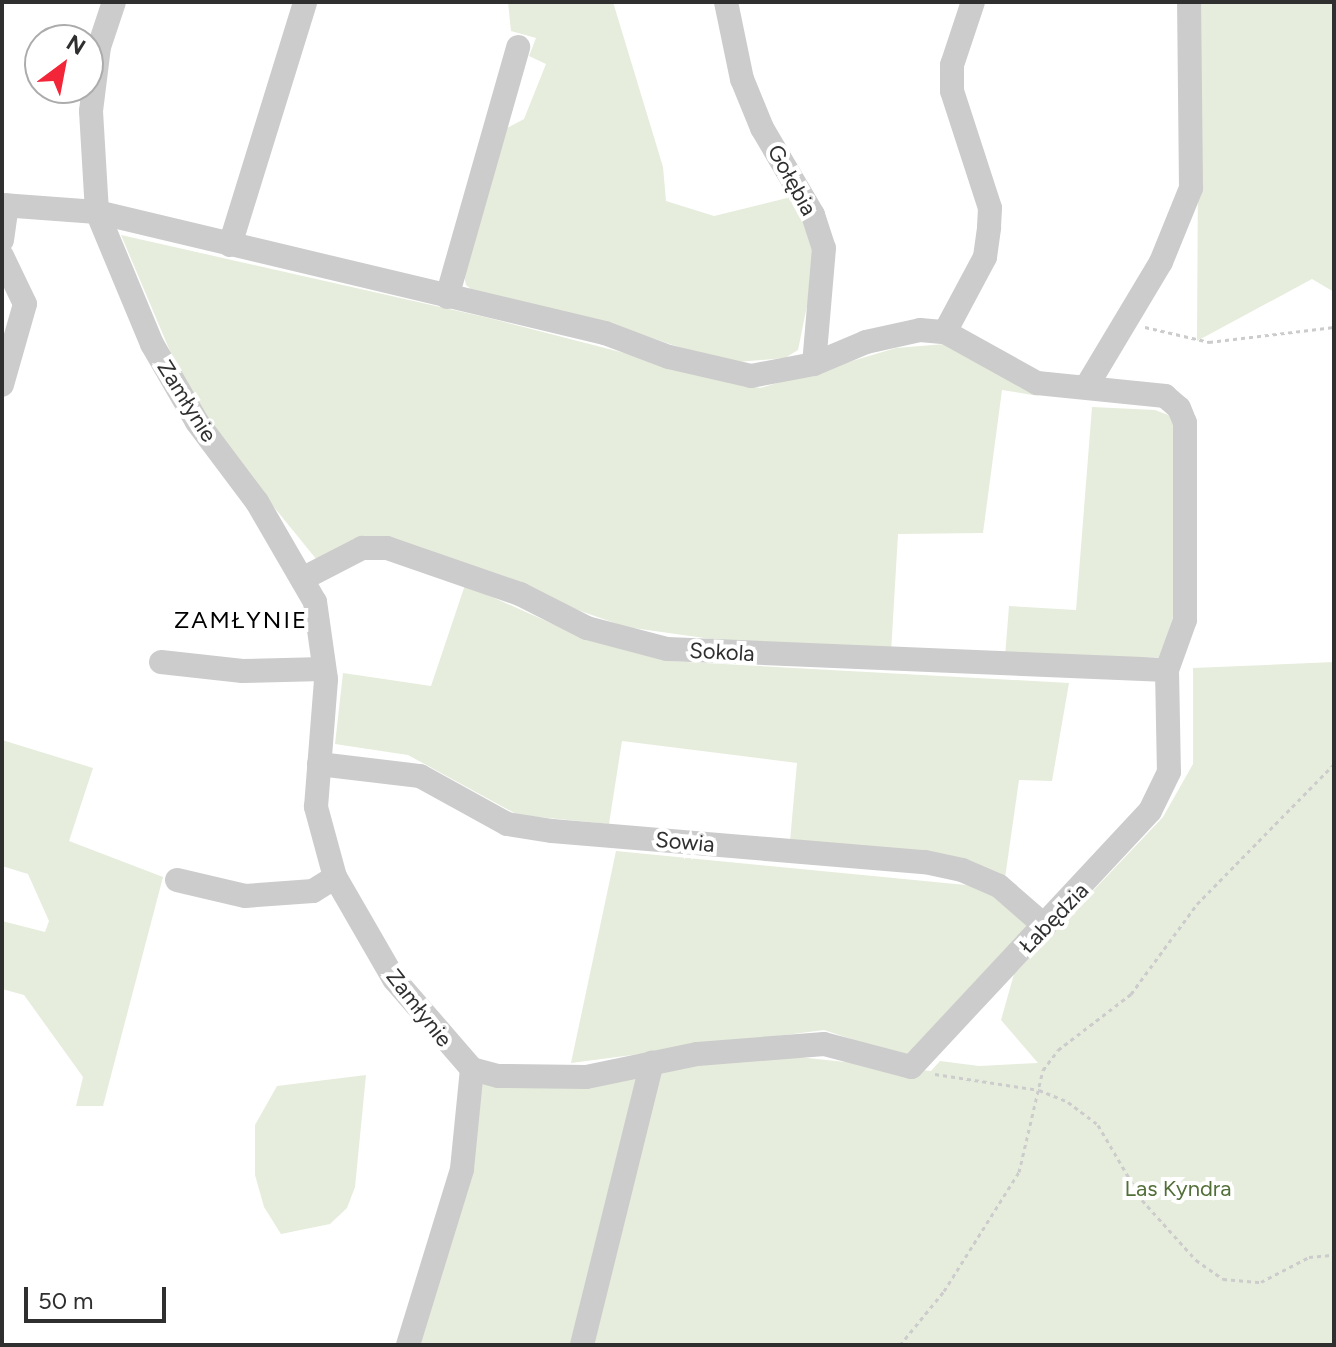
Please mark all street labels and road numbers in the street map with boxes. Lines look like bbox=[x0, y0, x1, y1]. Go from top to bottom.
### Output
street label: Gołębia bbox=[762, 140, 822, 220]
street label: Zamłynie bbox=[152, 355, 222, 447]
street label: Sokola bbox=[689, 637, 755, 667]
street label: Sowia bbox=[654, 826, 716, 858]
street label: Łabędzia bbox=[1014, 877, 1094, 959]
street label: Zamłynie bbox=[381, 964, 457, 1052]

